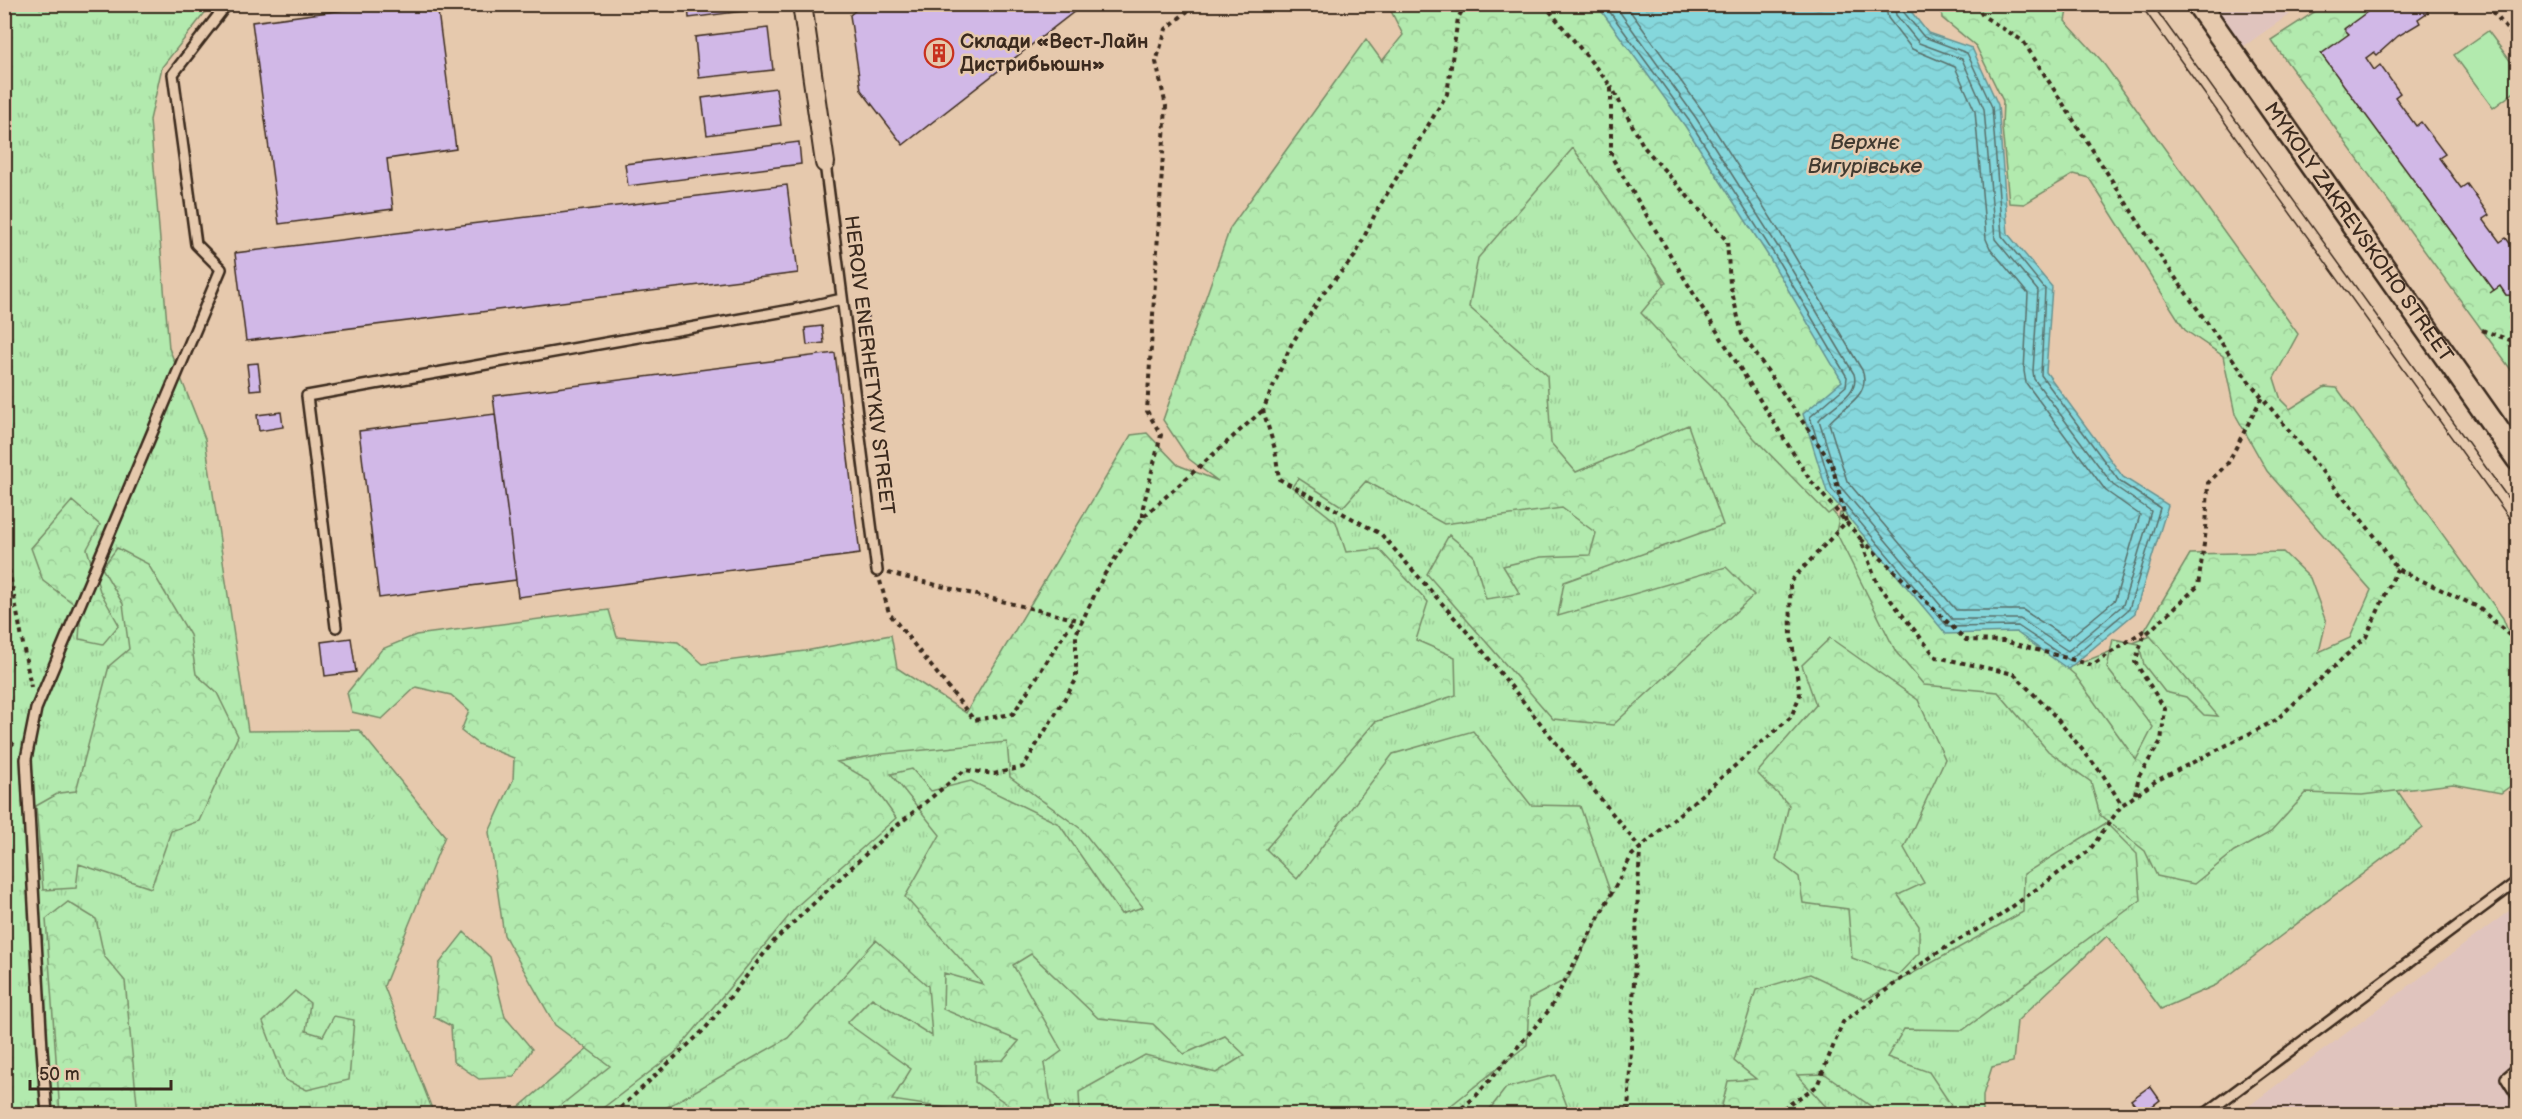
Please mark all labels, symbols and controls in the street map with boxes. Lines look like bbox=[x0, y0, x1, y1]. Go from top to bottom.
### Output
place label: Склади «Вест-Лайн Дистрибьюшн» bbox=[960, 30, 1149, 77]
building icon: Склади «Вест-Лайн Дистрибьюшн» bbox=[923, 37, 955, 69]
street label: MYKOLY ZAKREVSKOHO STREET bbox=[2259, 98, 2458, 367]
water label: Верхнє Вигурівське bbox=[1808, 130, 1923, 179]
street label: HEROIV ENERHETYKIV STREET bbox=[839, 214, 899, 516]
scale bar bbox=[30, 1053, 171, 1091]
text: 50 m bbox=[39, 1064, 80, 1085]

